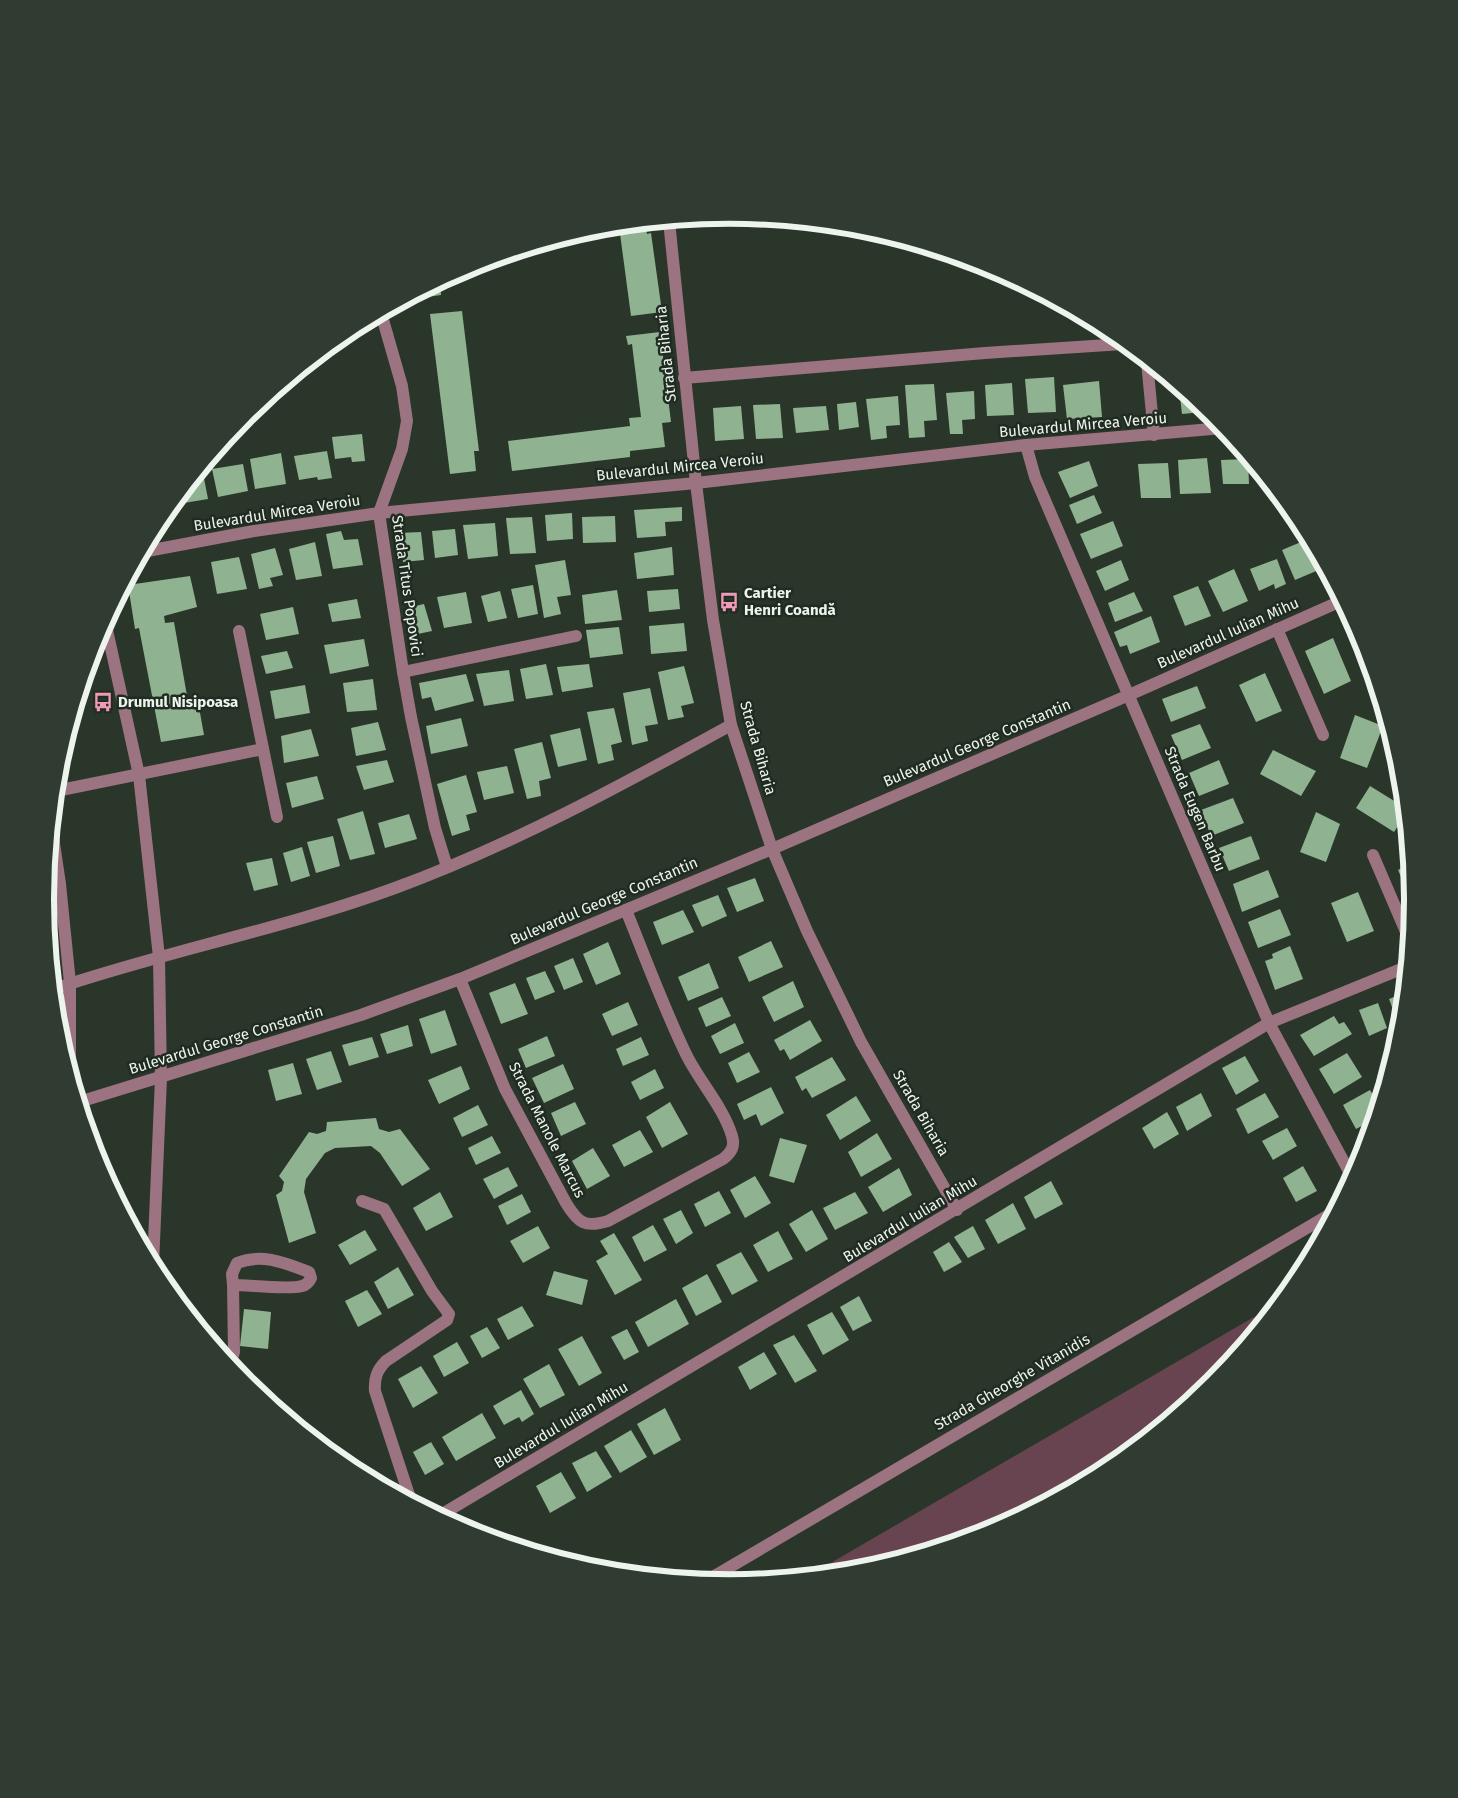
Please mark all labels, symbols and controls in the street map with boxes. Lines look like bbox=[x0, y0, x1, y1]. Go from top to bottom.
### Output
street label: Strada Biharia bbox=[652, 305, 680, 403]
street label: Bulevardul Mircea Veroiu bbox=[998, 409, 1168, 441]
street label: Bulevardul Mircea Veroiu bbox=[595, 449, 765, 485]
street label: Bulevardul Mircea Veroiu bbox=[192, 491, 362, 535]
street label: Strada Titus Popovici bbox=[388, 514, 426, 658]
place label: Cartier Henri Coandă bbox=[744, 584, 836, 619]
bus stop icon: Cartier Henri Coandă bbox=[718, 591, 740, 613]
street label: Bulevardul Iulian Mihu bbox=[1154, 594, 1302, 672]
bus stop icon: Drumul Nisipoasa bbox=[92, 691, 114, 713]
place label: Drumul Nisipoasa bbox=[118, 693, 238, 711]
street label: Bulevardul George Constantin bbox=[880, 695, 1074, 791]
street label: Strada Biharia bbox=[736, 699, 780, 797]
street label: Strada Eugen Barbu bbox=[1161, 744, 1229, 874]
street label: Bulevardul George Constantin bbox=[507, 853, 701, 949]
street label: Bulevardul George Constantin bbox=[127, 1002, 325, 1078]
street label: Strada Manole Marcus bbox=[505, 1059, 589, 1201]
street label: Strada Biharia bbox=[889, 1067, 953, 1159]
street label: Bulevardul Iulian Mihu bbox=[840, 1172, 980, 1266]
street label: Strada Gheorghe Vitanidis bbox=[931, 1330, 1093, 1434]
street label: Bulevardul Iulian Mihu bbox=[491, 1378, 631, 1472]

